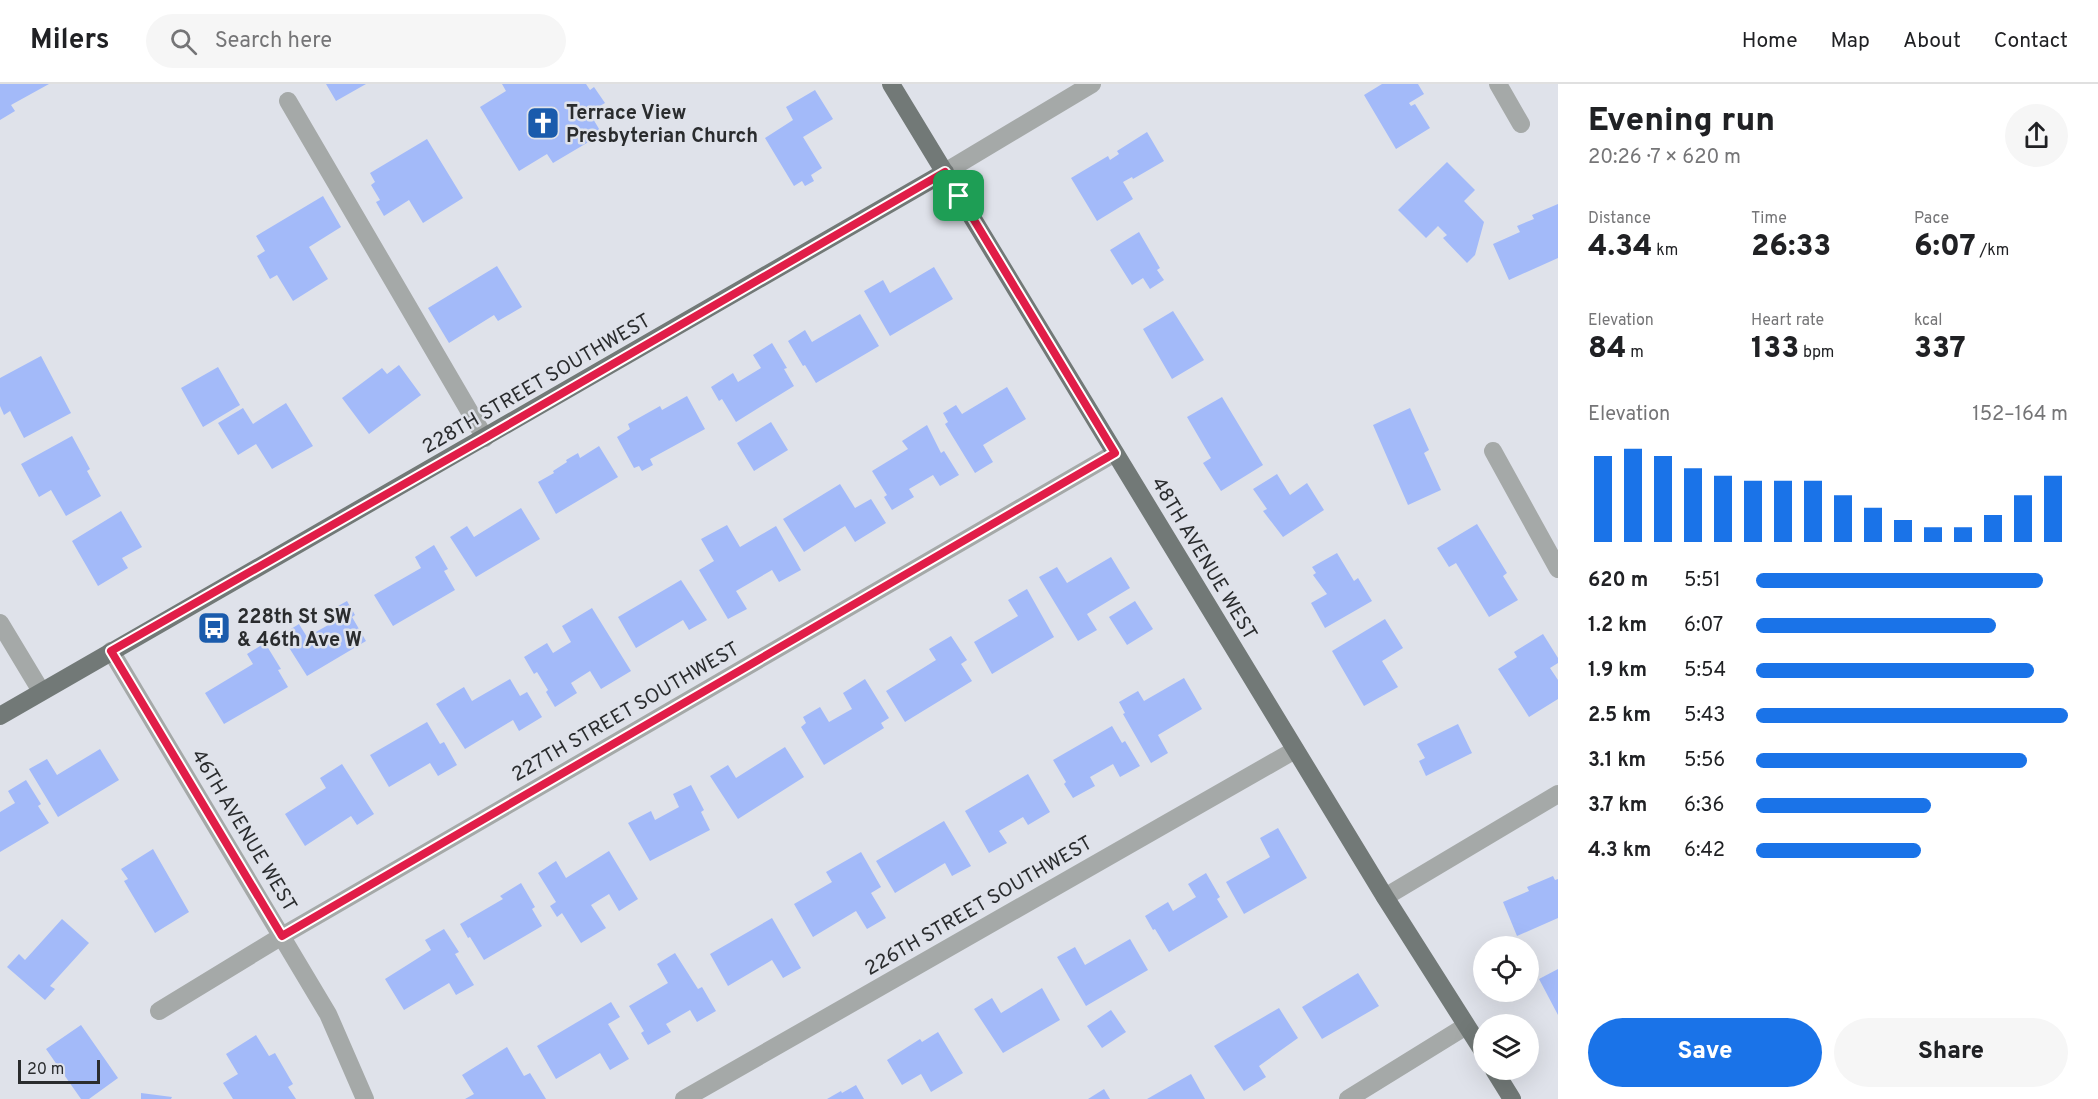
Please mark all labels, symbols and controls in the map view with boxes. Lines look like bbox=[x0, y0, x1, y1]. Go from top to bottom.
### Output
search box bbox=[146, 14, 566, 68]
text: Milers bbox=[30, 23, 110, 59]
icon: search bbox=[167, 25, 200, 58]
text: Search here bbox=[215, 28, 332, 55]
text: Home bbox=[1742, 28, 1798, 55]
text: Map bbox=[1831, 28, 1870, 55]
text: About bbox=[1903, 28, 1961, 55]
text: Contact bbox=[1994, 28, 2068, 55]
place label: Terrace View Presbyterian Church bbox=[566, 101, 758, 150]
text: Evening run bbox=[1588, 101, 1775, 143]
button: share bbox=[2005, 104, 2068, 167]
church icon: Terrace View Presbyterian Church bbox=[525, 105, 561, 141]
text: 20:26 · 7 × 620 m bbox=[1588, 145, 1741, 171]
pin bbox=[933, 170, 984, 221]
icon: arrive bbox=[942, 179, 975, 212]
text: Distance bbox=[1588, 209, 1651, 229]
text: Time bbox=[1751, 209, 1787, 229]
text: Pace bbox=[1914, 209, 1949, 229]
text: 4.34 bbox=[1588, 229, 1652, 266]
text: 26:33 bbox=[1751, 229, 1831, 266]
text: 6:07 bbox=[1914, 229, 1976, 266]
text: km bbox=[1652, 241, 1678, 261]
text: /km bbox=[1976, 241, 2009, 261]
street label: 228TH STREET SOUTHWEST bbox=[418, 309, 656, 461]
text: Elevation bbox=[1588, 311, 1654, 331]
text: Heart rate bbox=[1751, 311, 1824, 331]
text: kcal bbox=[1914, 311, 1942, 331]
text: 84 bbox=[1588, 331, 1627, 368]
text: 133 bbox=[1751, 331, 1799, 368]
text: 337 bbox=[1914, 331, 1966, 368]
text: m bbox=[1627, 343, 1644, 363]
text: bpm bbox=[1799, 343, 1834, 363]
text: Elevation bbox=[1588, 402, 1670, 428]
text: 152–164 m bbox=[1972, 402, 2068, 428]
street label: 48TH AVENUE WEST bbox=[1144, 473, 1262, 645]
text: 620 m bbox=[1588, 568, 1648, 594]
text: 5:51 bbox=[1684, 568, 1721, 594]
place label: 228th St SW & 46th Ave W bbox=[237, 605, 362, 654]
bus stop icon: 228th St SW & 46th Ave W bbox=[196, 610, 232, 646]
text: 1.2 km bbox=[1588, 613, 1647, 639]
text: 6:07 bbox=[1684, 613, 1723, 639]
street label: 227TH STREET SOUTHWEST bbox=[507, 637, 745, 789]
text: 1.9 km bbox=[1588, 658, 1647, 684]
text: 5:54 bbox=[1684, 658, 1726, 684]
text: 2.5 km bbox=[1588, 703, 1651, 729]
text: 5:43 bbox=[1684, 703, 1725, 729]
street label: 46TH AVENUE WEST bbox=[185, 745, 302, 917]
text: 3.1 km bbox=[1588, 748, 1646, 774]
text: 5:56 bbox=[1684, 748, 1725, 774]
text: 3.7 km bbox=[1588, 793, 1647, 819]
text: 6:36 bbox=[1684, 793, 1724, 819]
street label: 226TH STREET SOUTHWEST bbox=[860, 831, 1098, 983]
text: 4.3 km bbox=[1588, 838, 1651, 864]
text: 6:42 bbox=[1684, 838, 1725, 864]
map controls bbox=[1473, 936, 1539, 1080]
button: locate bbox=[1473, 936, 1539, 1002]
button: layers bbox=[1473, 1014, 1539, 1080]
button: Save bbox=[1588, 1018, 1822, 1087]
button: Share bbox=[1834, 1018, 2068, 1087]
scale bar bbox=[18, 1057, 100, 1084]
text: 20 m bbox=[27, 1060, 64, 1080]

